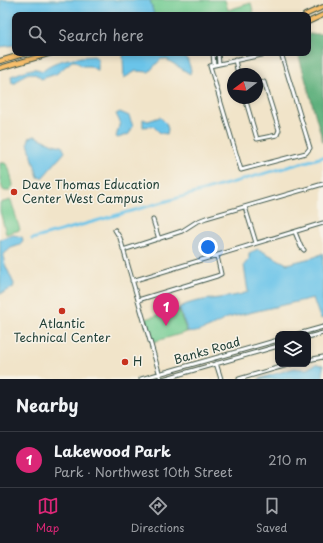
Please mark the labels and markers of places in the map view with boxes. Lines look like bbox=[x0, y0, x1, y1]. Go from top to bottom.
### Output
place label: Dave Thomas Education Center West Campus bbox=[22, 175, 160, 207]
marker: Dave Thomas Education Center West Campus bbox=[9, 187, 19, 197]
pin: 1 bbox=[153, 293, 179, 326]
marker: Atlantic Technical Center bbox=[57, 306, 67, 316]
place label: Atlantic Technical Center bbox=[14, 314, 111, 346]
place label: H bbox=[133, 352, 142, 370]
marker: H bbox=[120, 357, 130, 367]

